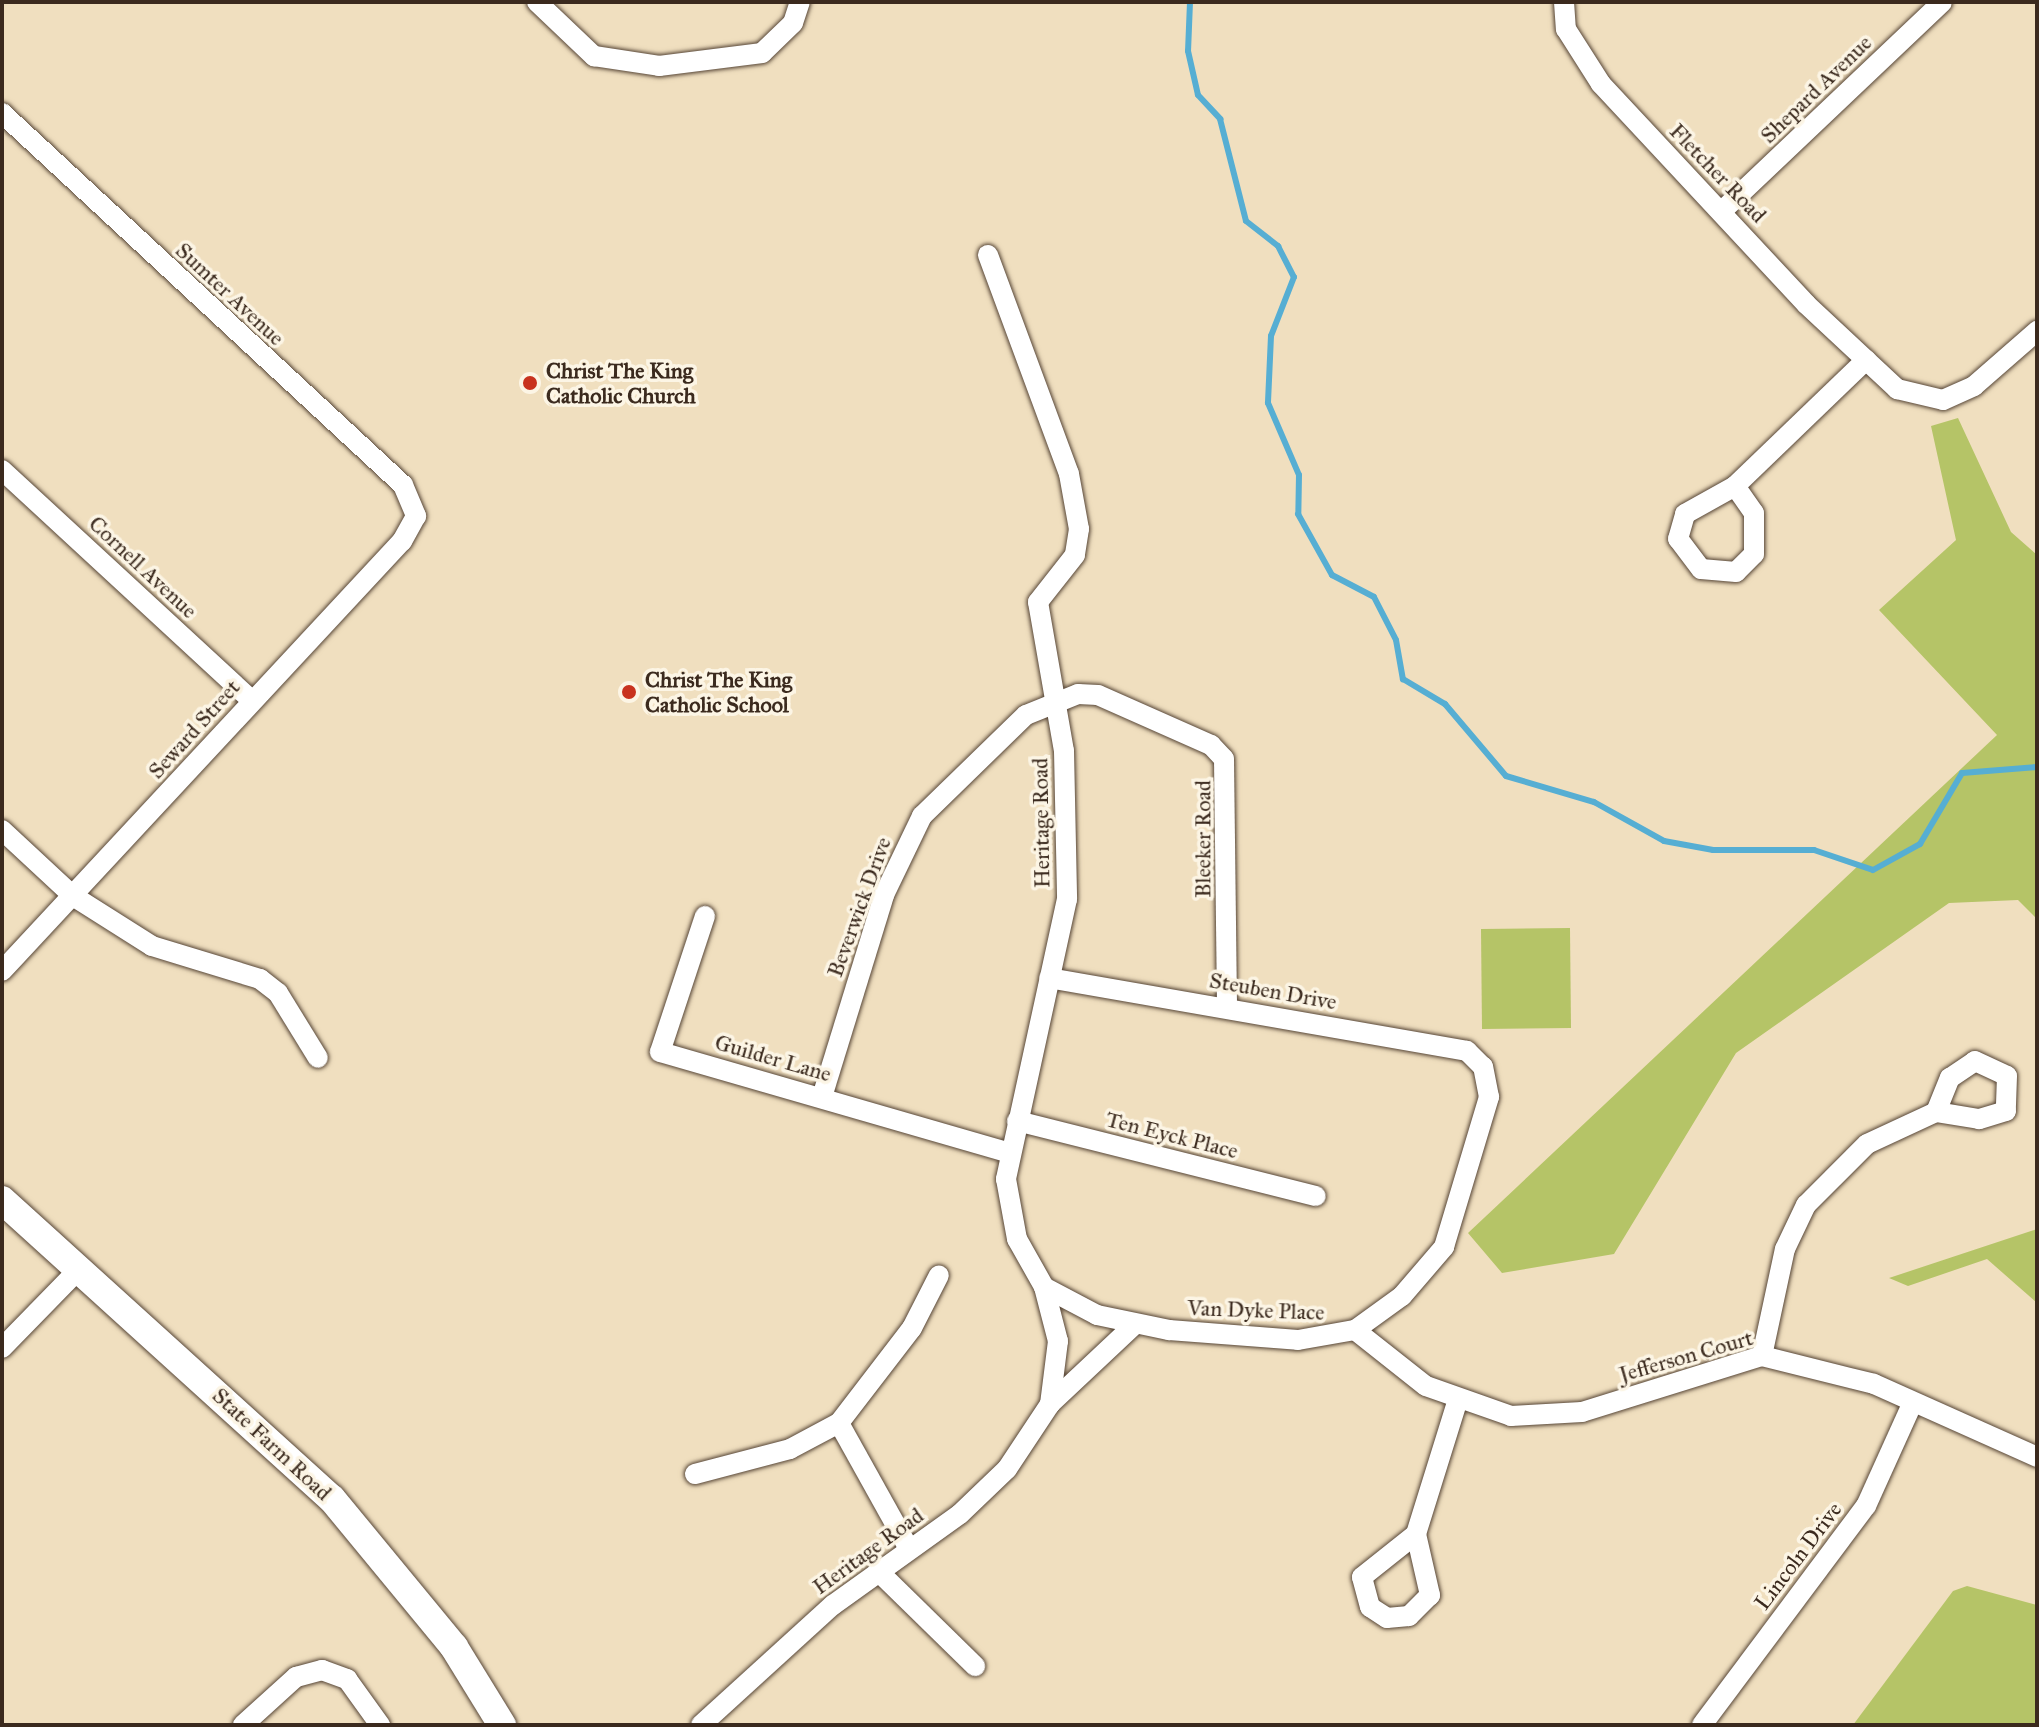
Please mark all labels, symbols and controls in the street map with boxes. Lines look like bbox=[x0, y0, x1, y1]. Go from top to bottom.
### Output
street label: Shepard Avenue bbox=[1755, 29, 1877, 149]
street label: Fletcher Road bbox=[1664, 118, 1772, 228]
street label: Sumter Avenue bbox=[170, 237, 290, 351]
place label: Christ The King Catholic Church bbox=[546, 357, 696, 408]
marker: Christ The King Catholic Church bbox=[521, 374, 539, 392]
street label: Cornell Avenue bbox=[83, 510, 203, 624]
place label: Christ The King Catholic School bbox=[645, 666, 792, 718]
street label: Seward Street bbox=[143, 674, 245, 784]
marker: Christ The King Catholic School bbox=[620, 683, 638, 701]
street label: Heritage Road bbox=[1027, 758, 1055, 888]
street label: Bleeker Road bbox=[1190, 780, 1216, 898]
street label: Beverwick Drive bbox=[821, 833, 897, 981]
street label: Steuben Drive bbox=[1207, 967, 1339, 1015]
street label: Guilder Lane bbox=[712, 1029, 834, 1087]
street label: Ten Eyck Place bbox=[1103, 1106, 1241, 1164]
street label: Van Dyke Place bbox=[1187, 1294, 1325, 1326]
street label: Jefferson Court bbox=[1616, 1324, 1756, 1388]
street label: State Farm Road bbox=[207, 1382, 337, 1506]
street label: Lincoln Drive bbox=[1749, 1497, 1847, 1615]
street label: Heritage Road bbox=[808, 1502, 928, 1600]

